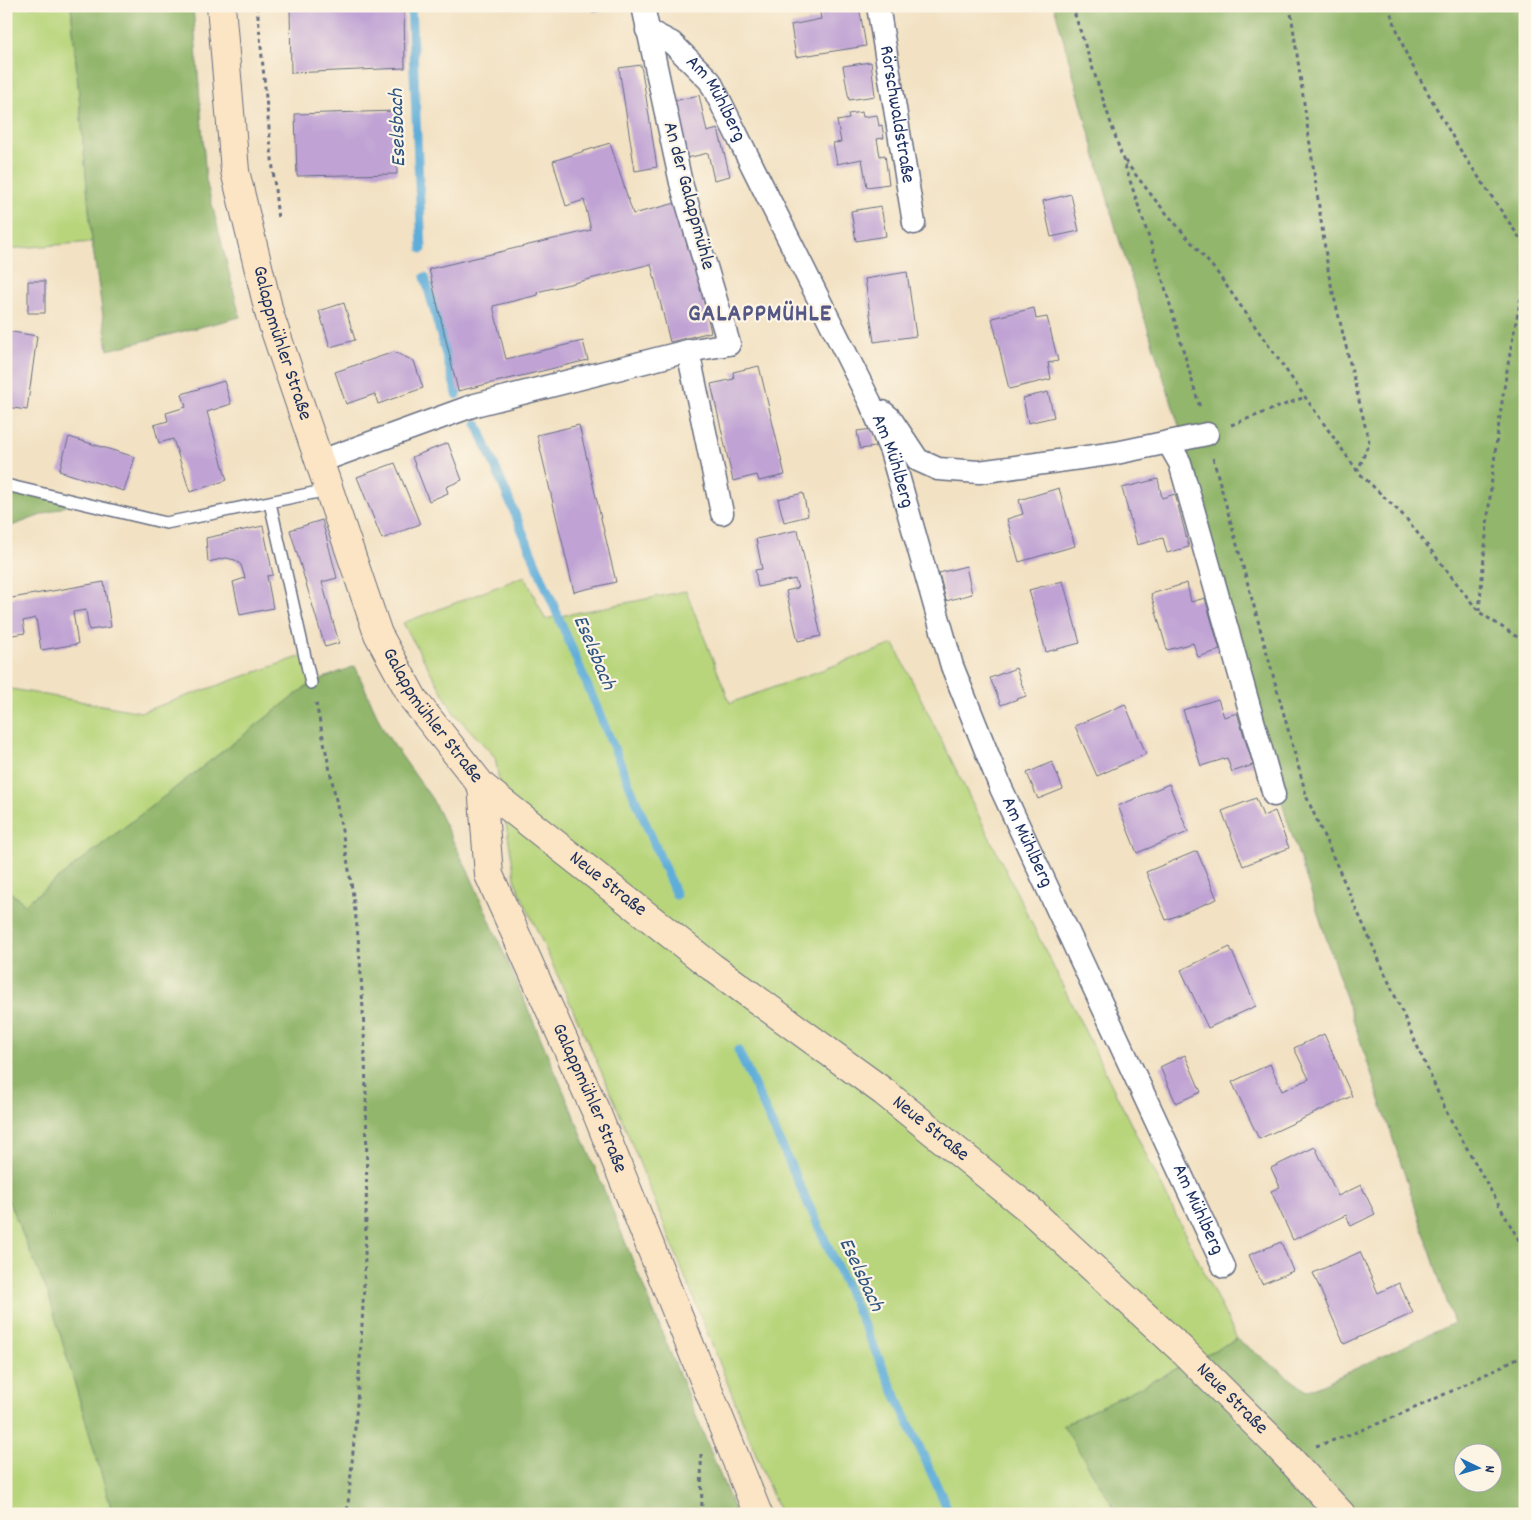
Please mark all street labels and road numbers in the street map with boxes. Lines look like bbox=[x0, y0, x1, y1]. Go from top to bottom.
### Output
street label: Rörschwaldstraße bbox=[871, 44, 921, 186]
street label: Am Mühlberg bbox=[679, 50, 752, 147]
street label: An der Galappmühle bbox=[655, 119, 721, 273]
street label: Galappmühler Straße bbox=[244, 263, 319, 424]
street label: Am Mühlberg bbox=[863, 410, 920, 511]
street label: Galappmühler Straße bbox=[374, 643, 489, 790]
street label: Am Mühlberg bbox=[993, 793, 1060, 893]
street label: Neue Straße bbox=[563, 845, 652, 924]
street label: Galappmühler Straße bbox=[544, 1019, 633, 1178]
street label: Neue Straße bbox=[886, 1089, 975, 1169]
street label: Am Mühlberg bbox=[1164, 1160, 1231, 1260]
street label: Neue Straße bbox=[1189, 1357, 1274, 1442]

